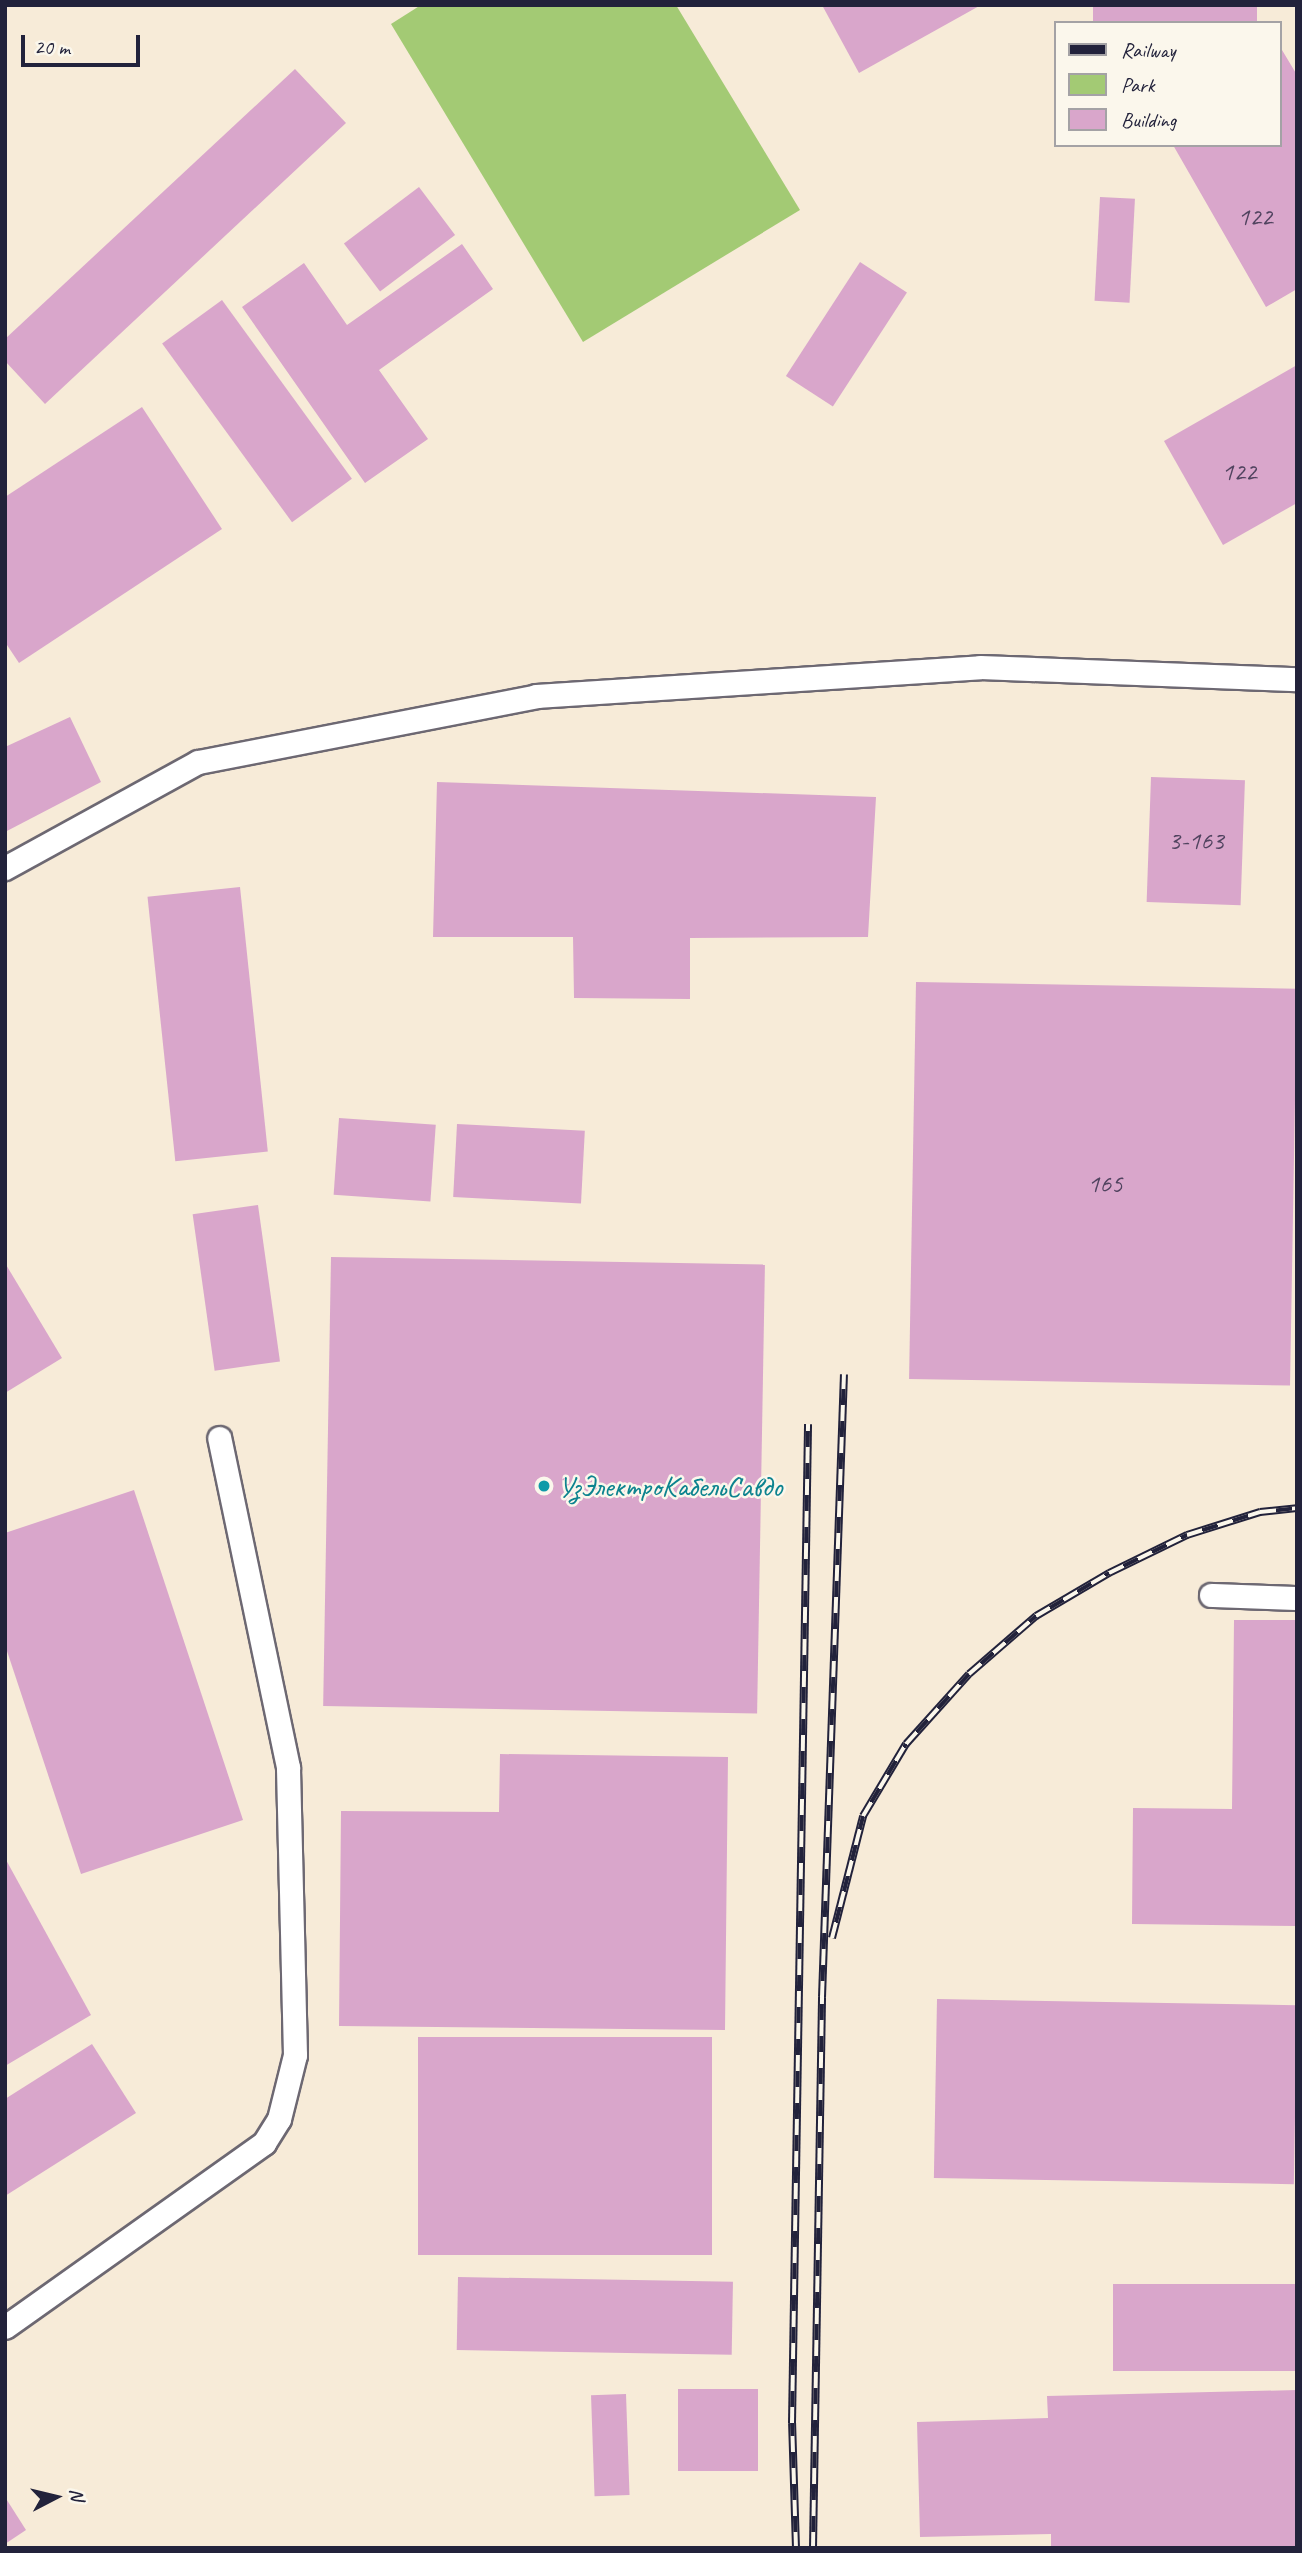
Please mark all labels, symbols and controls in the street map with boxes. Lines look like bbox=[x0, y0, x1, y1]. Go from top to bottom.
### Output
scale bar bbox=[24, 21, 144, 65]
legend bbox=[1054, 21, 1281, 147]
text: 20 m bbox=[34, 34, 70, 60]
text: Railway bbox=[1121, 37, 1175, 63]
text: Park bbox=[1121, 72, 1154, 98]
text: Building bbox=[1121, 107, 1176, 133]
house number: 122 bbox=[1237, 201, 1273, 233]
house number: 122 bbox=[1221, 456, 1257, 488]
house number: 3-163 bbox=[1168, 825, 1224, 857]
house number: 165 bbox=[1087, 1168, 1123, 1200]
place label: УзЭлектроКабельСавдо bbox=[558, 1468, 782, 1504]
marker: УзЭлектроКабельСавдо bbox=[536, 1478, 552, 1494]
north arrow bbox=[21, 2462, 91, 2532]
text: N bbox=[64, 2487, 89, 2502]

